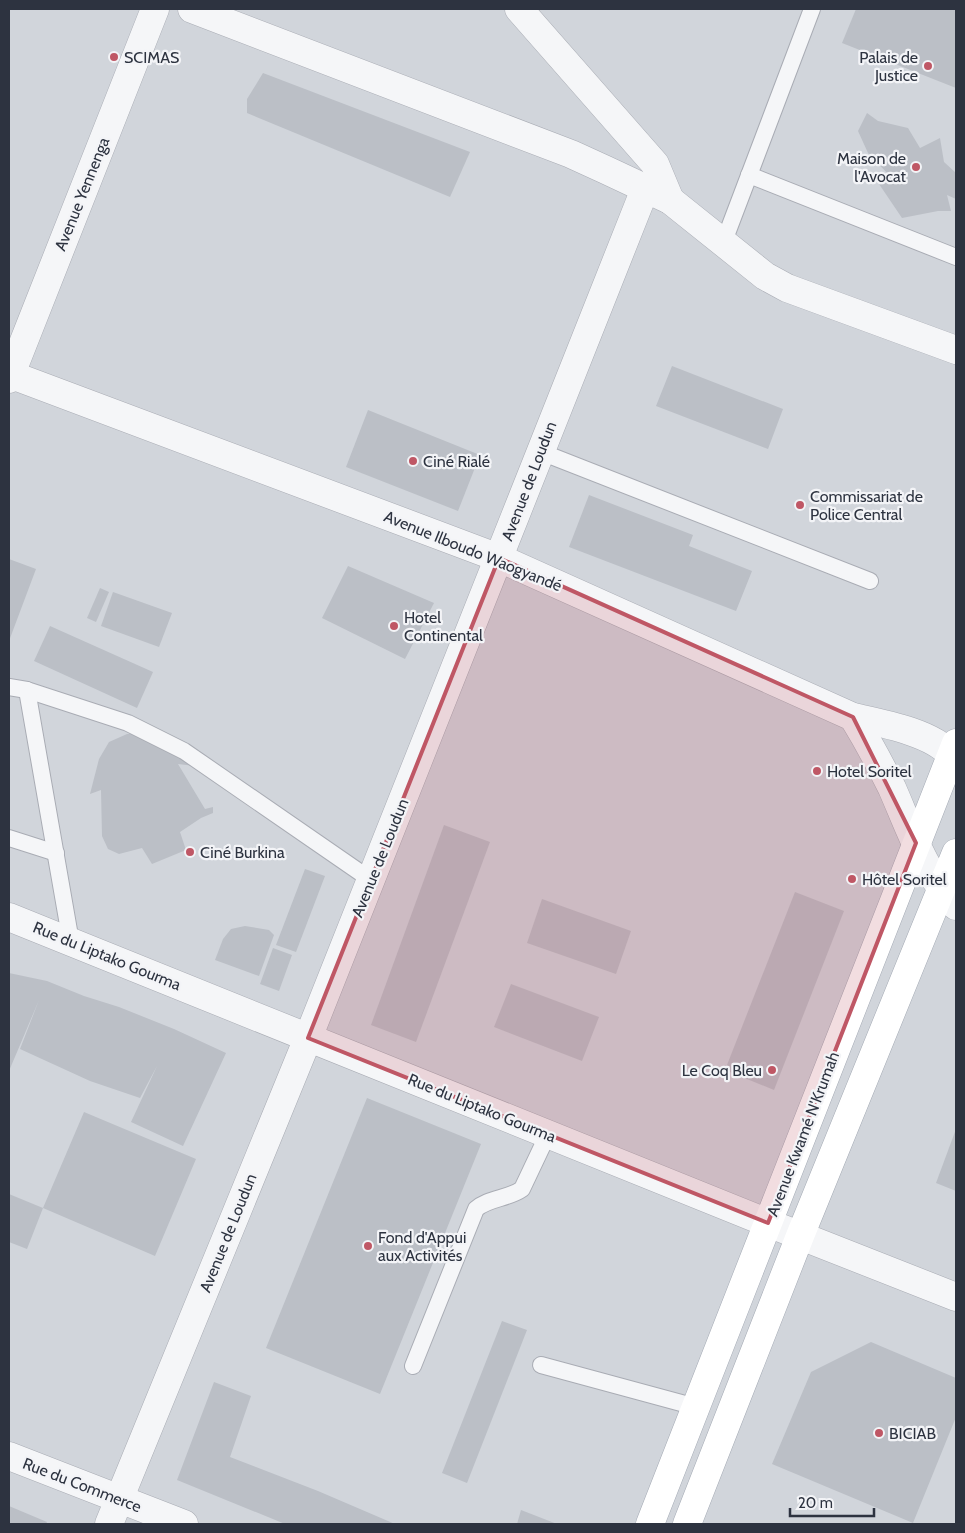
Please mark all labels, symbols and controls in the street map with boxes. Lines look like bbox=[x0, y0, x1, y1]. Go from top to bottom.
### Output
place label: SCIMAS bbox=[124, 48, 179, 67]
place label: Palais de Justice bbox=[859, 48, 918, 85]
marker: SCIMAS bbox=[108, 51, 120, 63]
marker: Palais de Justice bbox=[922, 60, 934, 72]
street label: Avenue Yennenga bbox=[51, 134, 114, 254]
place label: Maison de l'Avocat bbox=[837, 149, 907, 186]
marker: Maison de l'Avocat bbox=[910, 161, 922, 173]
street label: Avenue de Loudun bbox=[498, 419, 561, 543]
place label: Ciné Rialé bbox=[423, 452, 490, 471]
marker: Ciné Rialé bbox=[407, 455, 419, 467]
place label: Commissariat de Police Central bbox=[810, 487, 923, 524]
marker: Commissariat de Police Central bbox=[794, 499, 806, 511]
street label: Avenue Ilboudo Waogyandé bbox=[381, 507, 565, 595]
place label: Hotel Continental bbox=[404, 608, 483, 645]
marker: Hotel Continental bbox=[388, 620, 400, 632]
place label: Hotel Soritel bbox=[827, 762, 912, 781]
marker: Hotel Soritel bbox=[811, 765, 823, 777]
street label: Avenue de Loudun bbox=[348, 796, 412, 920]
place label: Ciné Burkina bbox=[200, 843, 285, 862]
marker: Ciné Burkina bbox=[184, 846, 196, 858]
place label: Hôtel Soritel bbox=[862, 870, 947, 889]
marker: Hôtel Soritel bbox=[846, 873, 858, 885]
street label: Rue du Liptako Gourma bbox=[30, 918, 184, 994]
street label: Avenue Kwamé N'Krumah bbox=[763, 1049, 843, 1219]
place label: Le Coq Bleu bbox=[682, 1061, 762, 1080]
marker: Le Coq Bleu bbox=[766, 1064, 778, 1076]
street label: Rue du Liptako Gourma bbox=[405, 1070, 559, 1146]
street label: Avenue de Loudun bbox=[196, 1171, 260, 1295]
place label: Fond d'Appui aux Activités bbox=[378, 1228, 466, 1265]
marker: Fond d'Appui aux Activités bbox=[362, 1240, 374, 1252]
place label: BICIAB bbox=[889, 1424, 936, 1443]
marker: BICIAB bbox=[873, 1427, 885, 1439]
street label: Rue du Commerce bbox=[20, 1454, 144, 1516]
scale bar bbox=[790, 1486, 874, 1518]
text: 20 m bbox=[798, 1494, 833, 1512]

